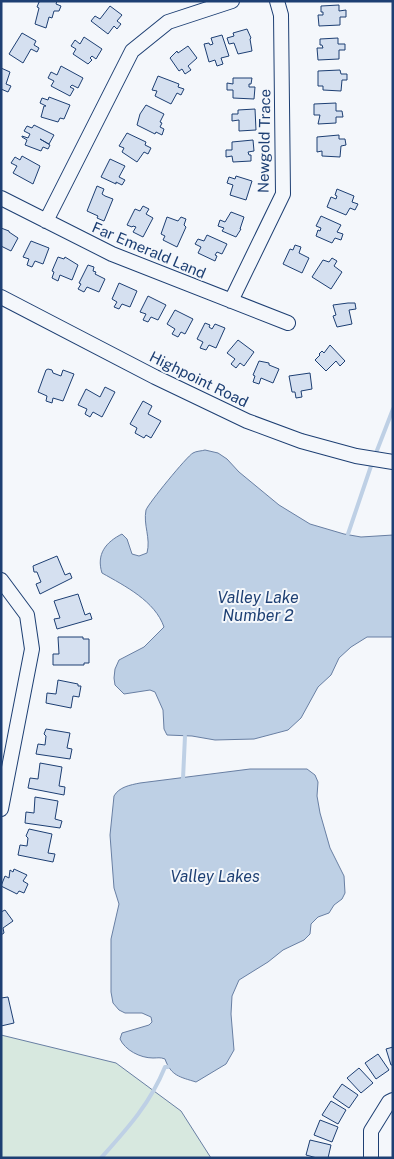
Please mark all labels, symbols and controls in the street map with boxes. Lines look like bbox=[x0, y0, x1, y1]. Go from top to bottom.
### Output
street label: Newgold Trace bbox=[255, 89, 273, 193]
street label: Far Emerald Land bbox=[89, 218, 209, 282]
street label: Highpoint Road bbox=[147, 348, 251, 410]
water label: Valley Lake Number 2 bbox=[217, 588, 299, 625]
water label: Valley Lakes bbox=[170, 867, 260, 886]

